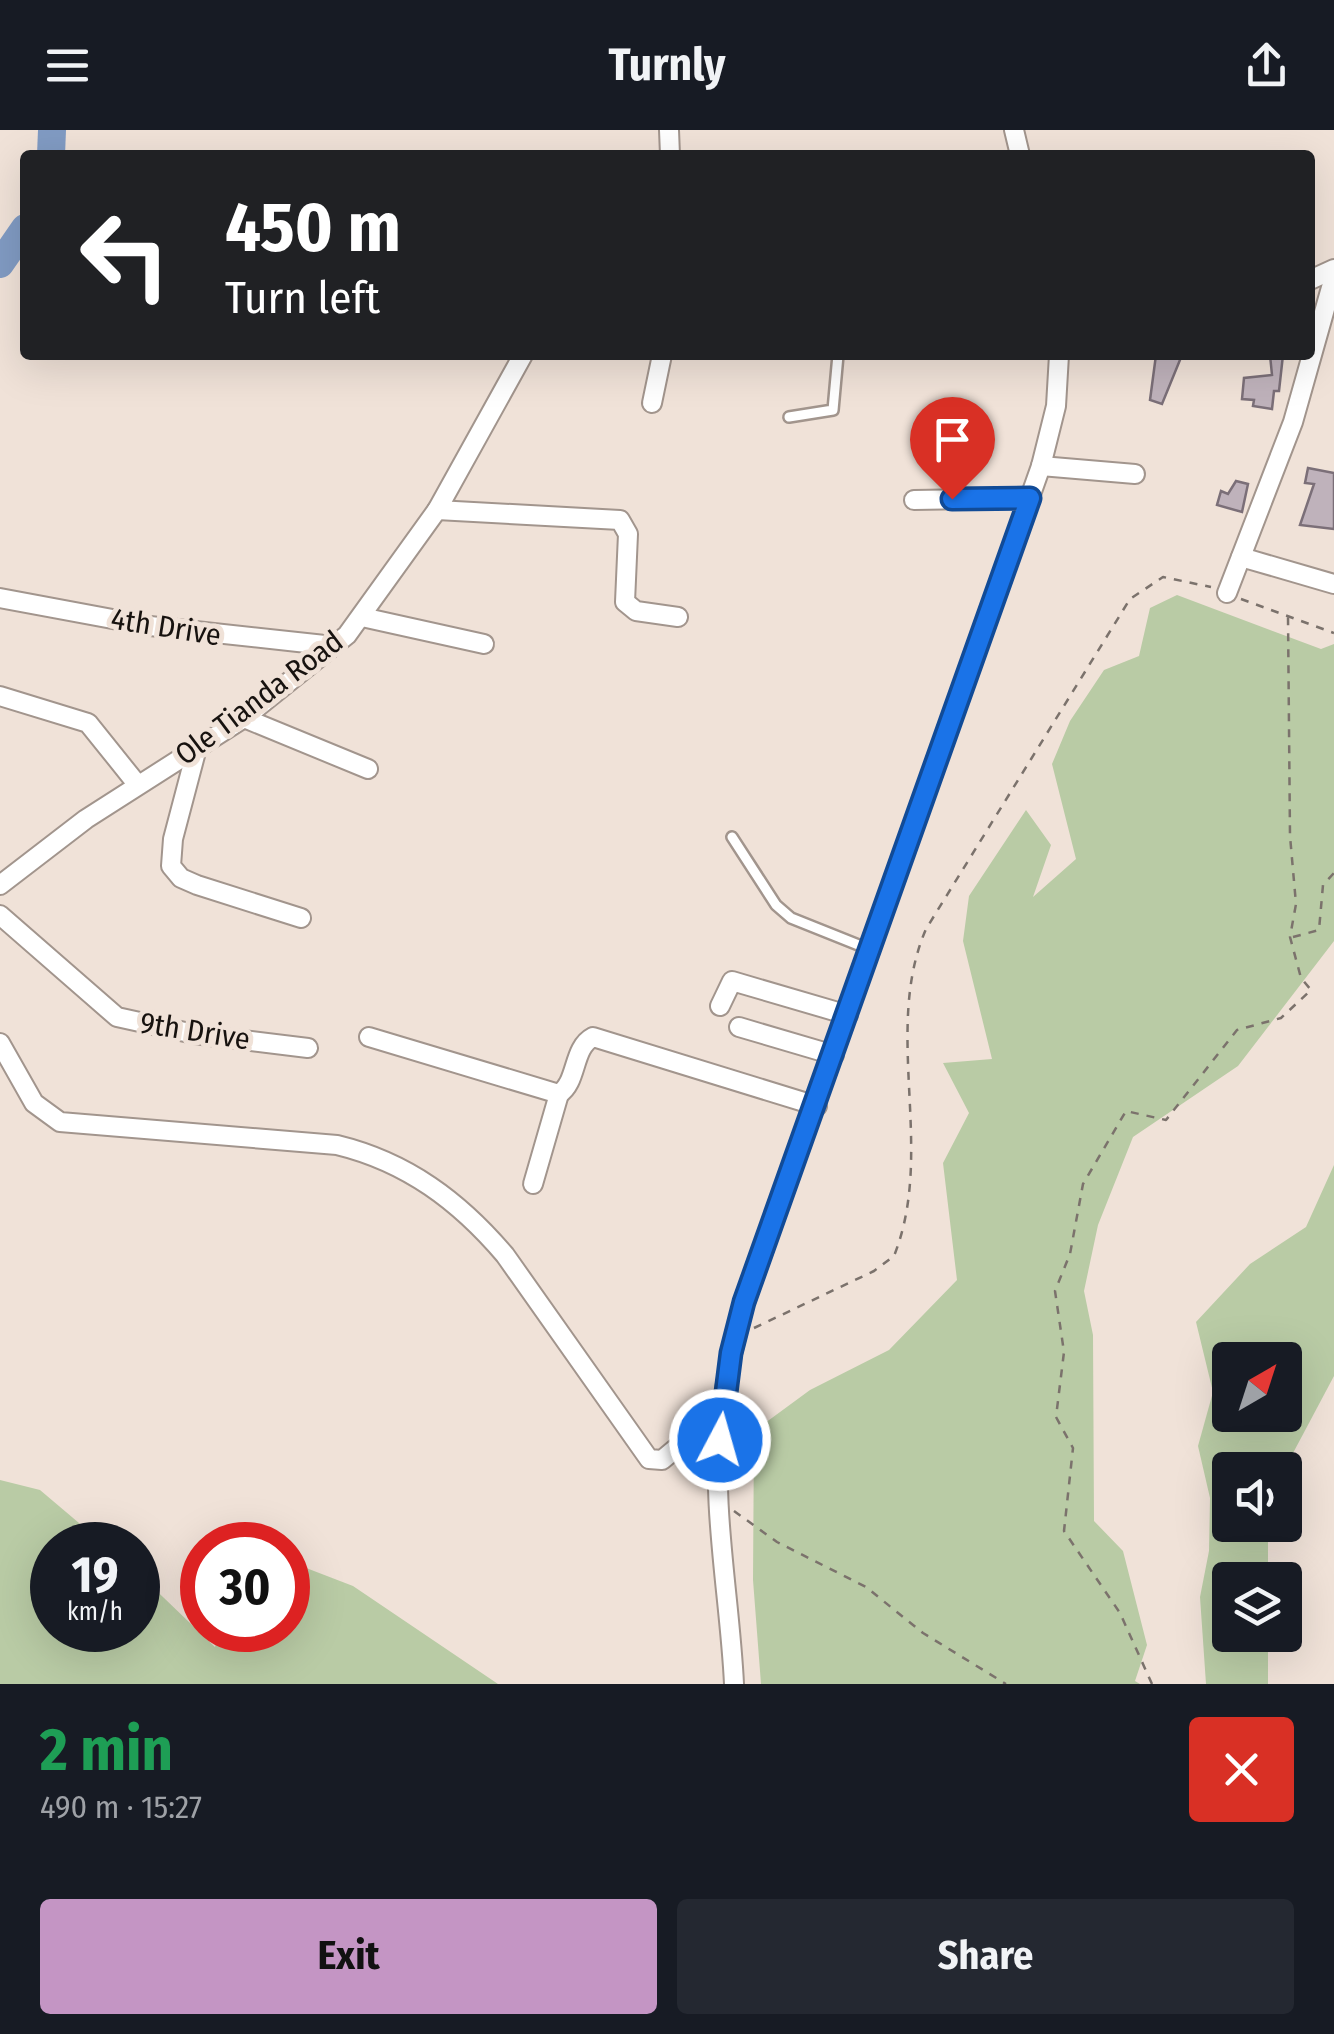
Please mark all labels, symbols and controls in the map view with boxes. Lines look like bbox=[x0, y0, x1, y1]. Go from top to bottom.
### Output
icon: menu bbox=[40, 38, 95, 93]
text: Turnly bbox=[609, 38, 725, 92]
icon: share bbox=[1239, 38, 1294, 93]
text: 450 m bbox=[225, 186, 401, 270]
icon: left bbox=[60, 190, 190, 320]
text: Turn left bbox=[225, 271, 380, 325]
pin bbox=[910, 397, 995, 500]
icon: arrive bbox=[925, 412, 980, 467]
street label: 4th Drive bbox=[109, 601, 223, 653]
street label: Ole Tianda Road bbox=[168, 623, 350, 773]
street label: 9th Drive bbox=[137, 1005, 253, 1057]
north arrow bbox=[1212, 1342, 1302, 1432]
map controls bbox=[1212, 1342, 1302, 1652]
position arrow bbox=[668, 1388, 772, 1492]
button: sound bbox=[1212, 1452, 1302, 1542]
speed limit sign: 30 bbox=[180, 1522, 310, 1652]
text: 19 bbox=[71, 1545, 118, 1605]
button: layers bbox=[1212, 1562, 1302, 1652]
text: km/h bbox=[67, 1597, 123, 1627]
text: 2 min bbox=[40, 1714, 173, 1786]
button: close bbox=[1189, 1717, 1294, 1822]
text: 490 m · 15:27 bbox=[40, 1788, 202, 1826]
button: Exit bbox=[40, 1899, 657, 2014]
button: Share bbox=[677, 1899, 1294, 2014]

